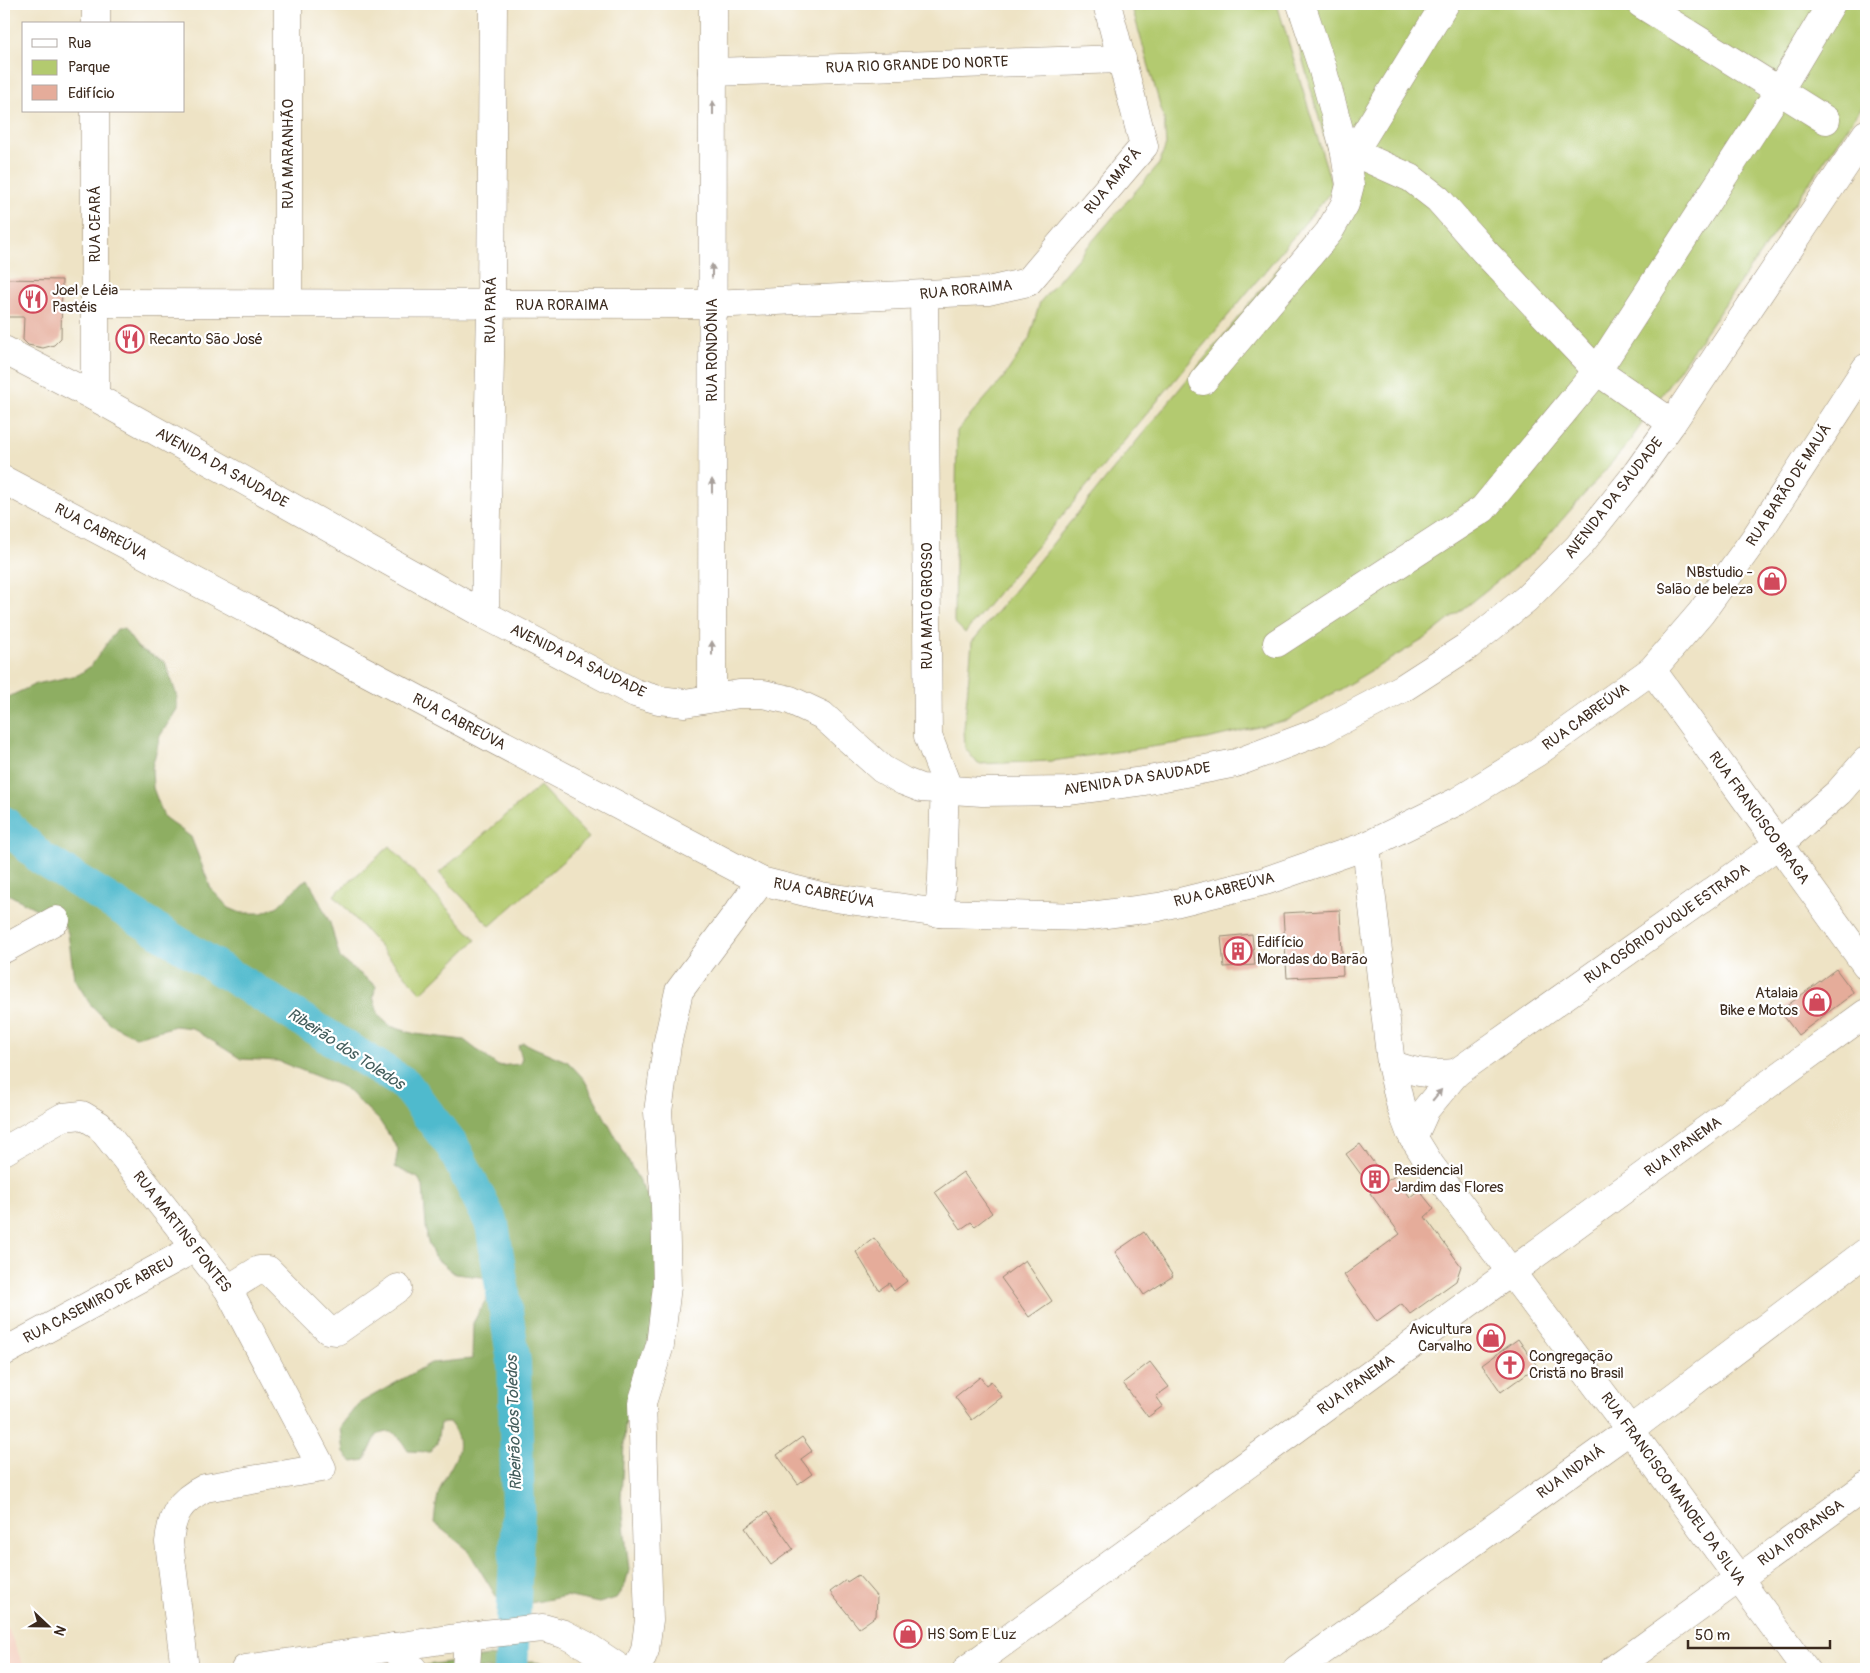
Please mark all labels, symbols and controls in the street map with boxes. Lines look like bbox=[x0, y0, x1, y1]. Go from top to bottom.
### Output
legend bbox=[22, 22, 185, 112]
text: Rua bbox=[68, 34, 91, 53]
street label: RUA RIO GRANDE DO NORTE bbox=[825, 52, 1009, 78]
text: Parque bbox=[68, 58, 111, 77]
text: Edifício bbox=[68, 84, 114, 103]
street label: RUA MARANHÃO bbox=[279, 99, 298, 209]
one-way arrow bbox=[709, 100, 717, 116]
street label: RUA AMAPÁ bbox=[1080, 144, 1146, 218]
street label: RUA CEARÁ bbox=[86, 185, 105, 263]
one-way arrow bbox=[708, 262, 716, 278]
street label: RUA PARÁ bbox=[481, 276, 501, 344]
street label: RUA RORAIMA bbox=[919, 276, 1013, 304]
place label: Joel e Léia Pastéis bbox=[52, 281, 118, 317]
restaurant icon: Joel e Léia Pastéis bbox=[18, 284, 48, 314]
street label: RUA RORAIMA bbox=[515, 296, 609, 315]
street label: RUA RONDÔNIA bbox=[703, 298, 722, 402]
restaurant icon: Recanto São José bbox=[115, 324, 145, 354]
place label: Recanto São José bbox=[149, 330, 263, 349]
street label: RUA BARÃO DE MAUÁ bbox=[1742, 420, 1836, 550]
street label: AVENIDA DA SAUDADE bbox=[152, 424, 292, 512]
street label: AVENIDA DA SAUDADE bbox=[1561, 433, 1667, 562]
one-way arrow bbox=[708, 477, 716, 493]
street label: RUA CABREÚVA bbox=[51, 499, 151, 565]
street label: RUA MATO GROSSO bbox=[918, 542, 937, 670]
place label: NBstudio - Salão de beleza bbox=[1656, 563, 1753, 599]
shop icon: NBstudio - Salão de beleza bbox=[1757, 566, 1787, 596]
street label: AVENIDA DA SAUDADE bbox=[507, 620, 649, 702]
one-way arrow bbox=[708, 640, 716, 656]
street label: RUA CABREÚVA bbox=[1539, 679, 1633, 755]
street label: RUA CABREÚVA bbox=[409, 689, 509, 755]
street label: RUA FRANCISCO BRAGA bbox=[1704, 748, 1814, 888]
street label: AVENIDA DA SAUDADE bbox=[1062, 758, 1212, 800]
street label: RUA OSÓRIO DUQUE ESTRADA bbox=[1581, 859, 1754, 988]
street label: RUA CABREÚVA bbox=[1172, 868, 1276, 912]
street label: RUA CABREÚVA bbox=[772, 874, 876, 912]
place label: Edifício Moradas do Barão bbox=[1257, 933, 1367, 969]
building icon: Edifício Moradas do Barão bbox=[1223, 936, 1253, 966]
place label: Atalaia Bike e Motos bbox=[1720, 984, 1798, 1020]
shop icon: Atalaia Bike e Motos bbox=[1802, 987, 1832, 1017]
water label: Ribeirão dos Toledos bbox=[284, 1004, 410, 1095]
one-way arrow bbox=[1431, 1090, 1443, 1102]
street label: RUA IPANEMA bbox=[1641, 1113, 1725, 1181]
place label: Residencial Jardim das Flores bbox=[1394, 1161, 1504, 1197]
building icon: Residencial Jardim das Flores bbox=[1360, 1164, 1390, 1194]
street label: RUA MARTINS FONTES bbox=[129, 1167, 235, 1297]
street label: RUA CASEMIRO DE ABREU bbox=[20, 1252, 178, 1348]
place label: Avicultura Carvalho bbox=[1409, 1320, 1472, 1356]
shop icon: Avicultura Carvalho bbox=[1476, 1323, 1506, 1353]
place label: Congregação Cristã no Brasil bbox=[1529, 1347, 1624, 1383]
church icon: Congregação Cristã no Brasil bbox=[1495, 1350, 1525, 1380]
street label: RUA IPANEMA bbox=[1314, 1351, 1398, 1419]
water label: Ribeirão dos Toledos bbox=[502, 1353, 526, 1491]
street label: RUA FRANCISCO MANOEL DA SILVA bbox=[1597, 1389, 1750, 1589]
street label: RUA INDAIÁ bbox=[1533, 1441, 1609, 1503]
street label: RUA IPORANGA bbox=[1754, 1495, 1848, 1571]
north arrow bbox=[22, 1600, 72, 1650]
scale bar bbox=[1688, 1618, 1830, 1650]
shop icon: HS Som E Luz bbox=[893, 1619, 923, 1649]
text: N bbox=[50, 1623, 69, 1638]
place label: HS Som E Luz bbox=[927, 1625, 1016, 1644]
text: 50 m bbox=[1695, 1626, 1730, 1645]

